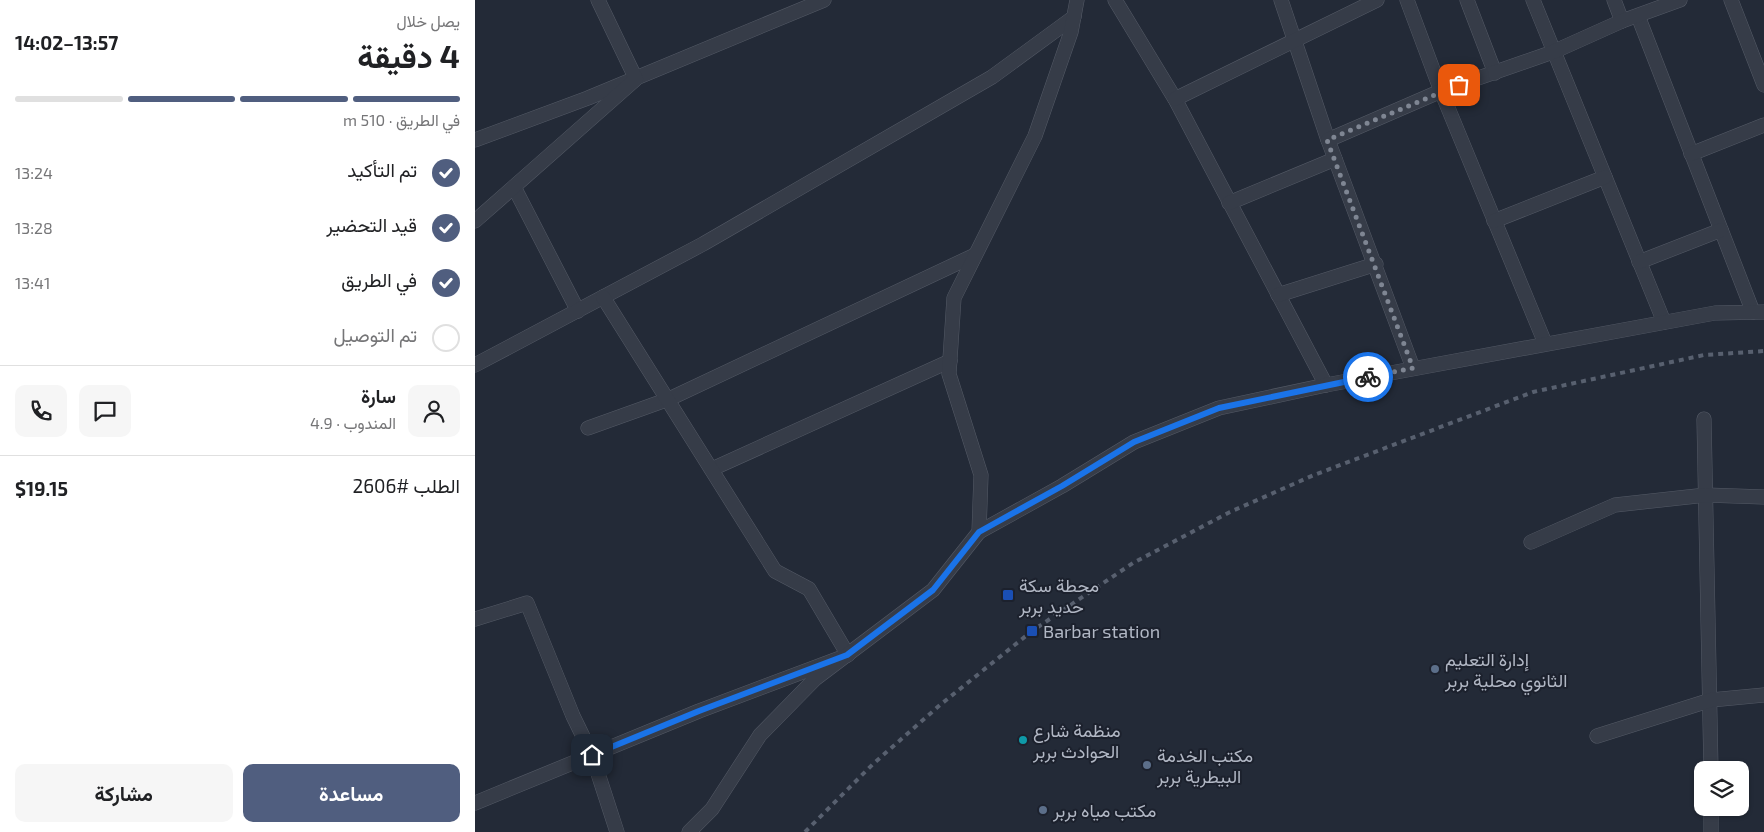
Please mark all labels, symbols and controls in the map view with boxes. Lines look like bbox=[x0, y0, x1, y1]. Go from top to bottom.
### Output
text: يصل خلال bbox=[396, 11, 460, 30]
text: 13:57–14:02 bbox=[15, 31, 118, 54]
text: 4 دقيقة bbox=[357, 36, 460, 74]
pin bbox=[1438, 64, 1480, 106]
icon: bag bbox=[1445, 71, 1473, 99]
text: في الطريق · 510 m bbox=[343, 110, 460, 129]
text: تم التأكيد bbox=[347, 158, 417, 181]
icon: check bbox=[432, 159, 460, 187]
text: 13:24 bbox=[15, 163, 53, 182]
text: قيد التحضير bbox=[326, 213, 417, 236]
icon: check bbox=[432, 214, 460, 242]
text: 13:28 bbox=[15, 218, 53, 237]
text: في الطريق bbox=[341, 268, 417, 291]
icon: check bbox=[432, 269, 460, 297]
text: 13:41 bbox=[15, 273, 50, 292]
text: تم التوصيل bbox=[334, 323, 417, 346]
courier bbox=[1343, 352, 1393, 402]
icon: bike bbox=[1354, 363, 1382, 391]
text: سارة bbox=[361, 384, 396, 407]
button: phone bbox=[15, 385, 67, 437]
button: chat bbox=[79, 385, 131, 437]
button: person bbox=[408, 385, 460, 437]
text: المندوب · 4.9 bbox=[310, 413, 396, 432]
text: الطلب #2606 bbox=[352, 474, 460, 497]
text: $19.15 bbox=[15, 477, 68, 500]
place label: محطة سكة حديد بربر bbox=[1018, 574, 1099, 618]
marker: محطة سكة حديد بربر bbox=[1001, 588, 1015, 602]
place label: Barbar station bbox=[1043, 620, 1160, 642]
marker: Barbar station bbox=[1025, 624, 1039, 638]
place label: إدارة التعليم الثانوي محلية بربر bbox=[1444, 648, 1567, 696]
marker: إدارة التعليم الثانوي محلية بربر bbox=[1429, 663, 1441, 675]
place label: منظمة شارع الحوادث بربر bbox=[1032, 719, 1121, 763]
pin bbox=[571, 734, 613, 776]
marker: منظمة شارع الحوادث بربر bbox=[1017, 734, 1029, 746]
icon: home bbox=[578, 741, 606, 769]
place label: مكتب الخدمة البيطرية بربر bbox=[1156, 744, 1253, 788]
marker: مكتب الخدمة البيطرية بربر bbox=[1141, 759, 1153, 771]
map controls bbox=[1694, 761, 1749, 816]
button: layers bbox=[1694, 761, 1749, 816]
button: مشاركة bbox=[15, 764, 233, 822]
button: مساعدة bbox=[243, 764, 460, 822]
place label: مكتب مياه بربر bbox=[1052, 799, 1156, 822]
marker: مكتب مياه بربر bbox=[1037, 804, 1049, 816]

